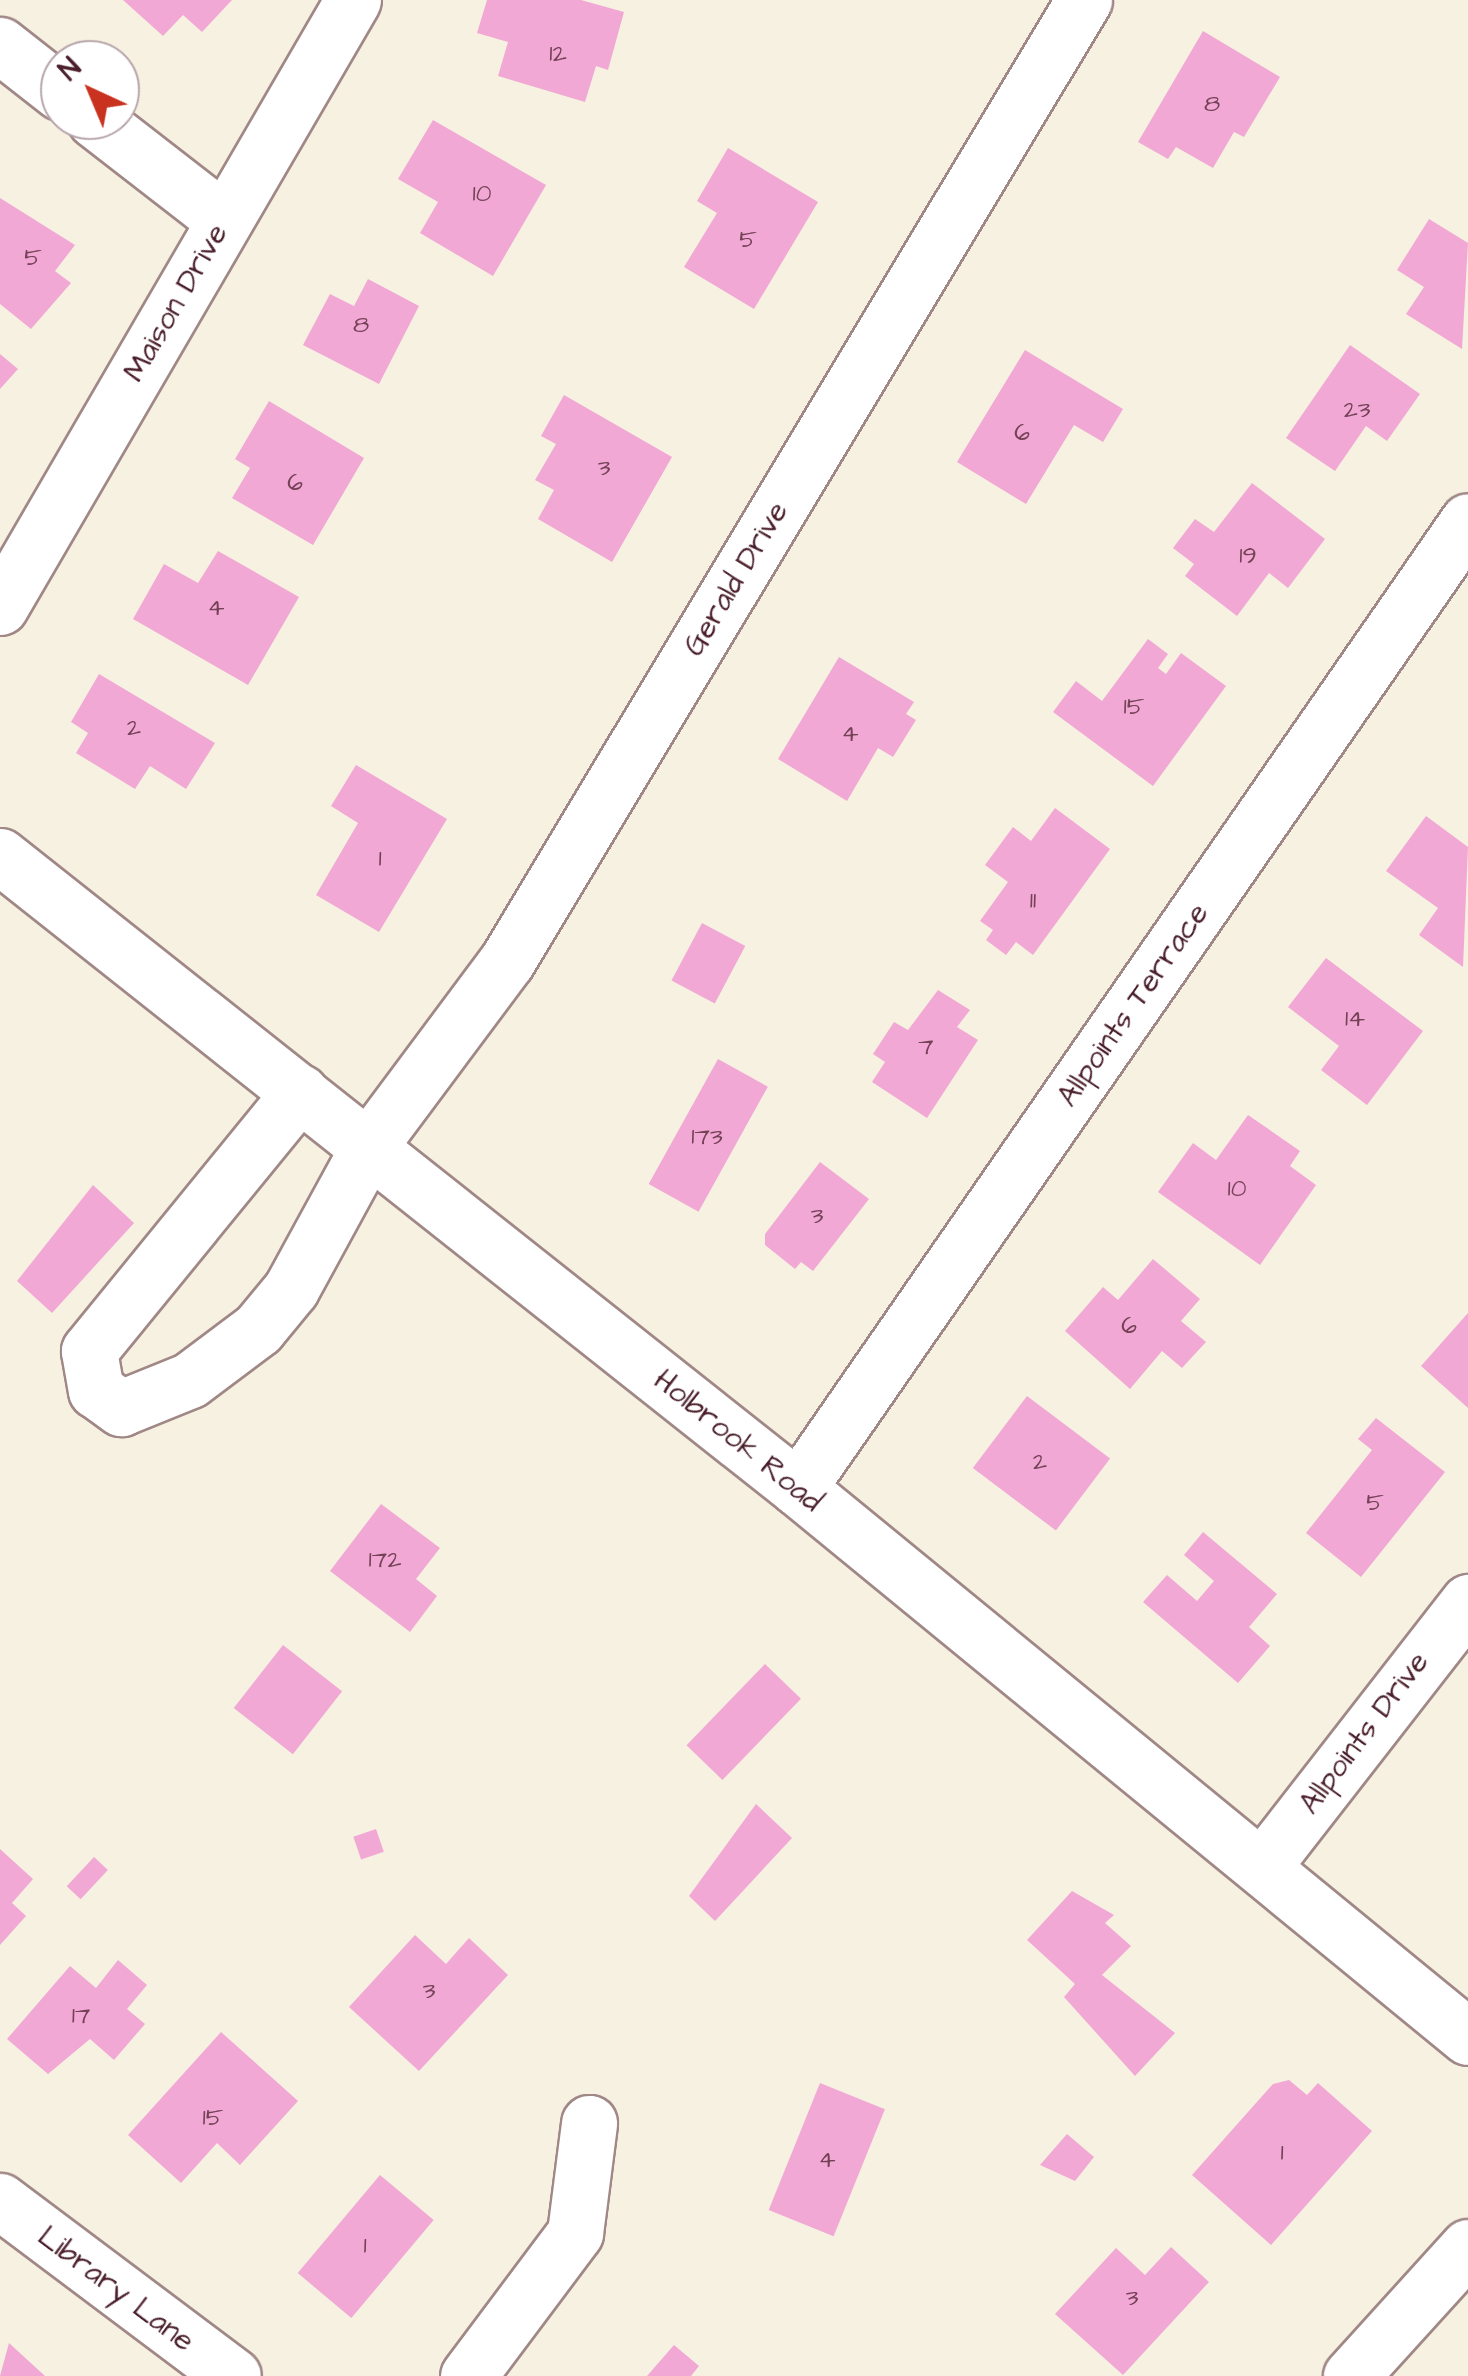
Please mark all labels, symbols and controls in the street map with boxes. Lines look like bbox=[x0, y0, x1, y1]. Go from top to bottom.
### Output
house number: 12 bbox=[549, 39, 567, 69]
north arrow bbox=[40, 40, 140, 140]
text: N bbox=[50, 49, 90, 90]
house number: 8 bbox=[1204, 89, 1220, 119]
house number: 10 bbox=[473, 179, 491, 209]
street label: Maison Drive bbox=[116, 218, 236, 388]
house number: 5 bbox=[739, 225, 757, 255]
house number: 5 bbox=[24, 243, 42, 273]
house number: 8 bbox=[353, 310, 369, 340]
house number: 23 bbox=[1343, 395, 1371, 425]
house number: 6 bbox=[1014, 418, 1030, 448]
house number: 3 bbox=[598, 453, 610, 483]
house number: 6 bbox=[287, 468, 303, 498]
street label: Gerald Drive bbox=[676, 495, 796, 663]
house number: 19 bbox=[1239, 541, 1257, 571]
house number: 4 bbox=[207, 593, 225, 623]
house number: 15 bbox=[1124, 692, 1144, 722]
house number: 2 bbox=[127, 713, 141, 743]
house number: 4 bbox=[841, 719, 859, 749]
house number: 1 bbox=[378, 844, 382, 874]
house number: 11 bbox=[1030, 886, 1036, 916]
street label: Allpoints Terrace bbox=[1050, 897, 1216, 1113]
house number: 14 bbox=[1345, 1004, 1365, 1034]
house number: 7 bbox=[918, 1032, 934, 1062]
house number: 173 bbox=[691, 1122, 723, 1152]
house number: 10 bbox=[1228, 1174, 1246, 1204]
house number: 3 bbox=[811, 1201, 823, 1231]
house number: 6 bbox=[1121, 1311, 1137, 1341]
street label: Holbrook Road bbox=[647, 1362, 829, 1520]
house number: 2 bbox=[1033, 1447, 1047, 1477]
house number: 5 bbox=[1366, 1488, 1384, 1518]
house number: 172 bbox=[369, 1545, 401, 1575]
street label: Allpoints Drive bbox=[1291, 1645, 1437, 1821]
house number: 3 bbox=[423, 1976, 435, 2006]
house number: 17 bbox=[72, 2001, 90, 2031]
house number: 15 bbox=[203, 2103, 223, 2133]
house number: 1 bbox=[1280, 2138, 1284, 2168]
house number: 4 bbox=[818, 2145, 836, 2175]
street label: Library Lane bbox=[31, 2219, 201, 2359]
house number: 1 bbox=[363, 2231, 367, 2261]
house number: 3 bbox=[1126, 2283, 1138, 2313]

